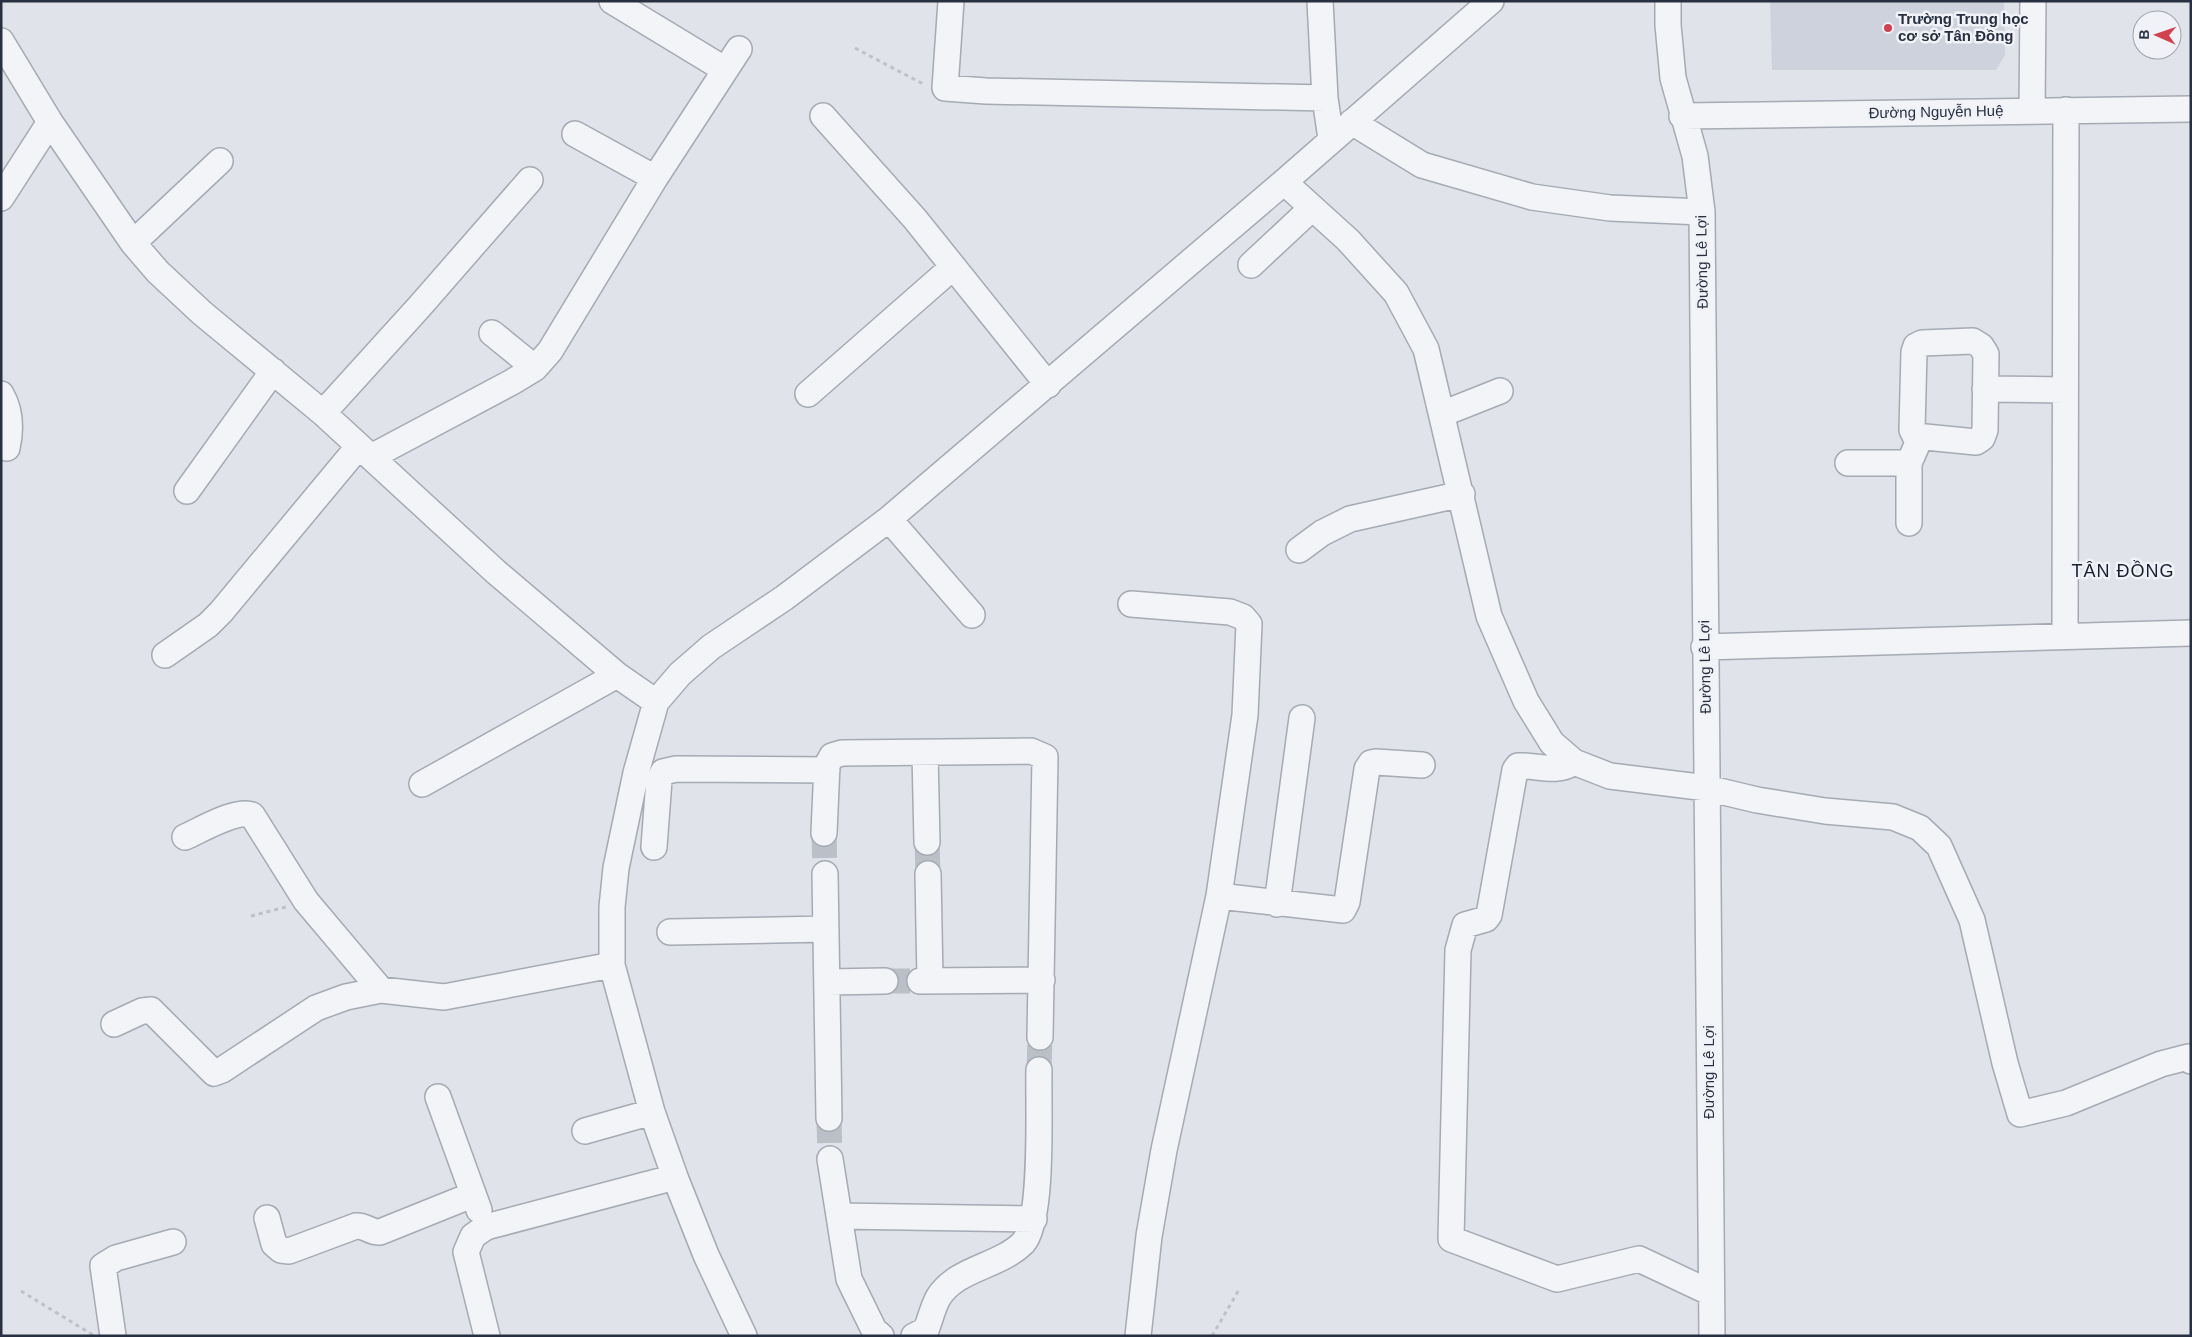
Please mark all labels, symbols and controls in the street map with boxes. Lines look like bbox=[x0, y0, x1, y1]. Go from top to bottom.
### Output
place label: Trường Trung học cơ sở Tân Đồng bbox=[1898, 10, 2029, 44]
north arrow bbox=[2132, 10, 2182, 60]
marker: Trường Trung học cơ sở Tân Đồng bbox=[1882, 22, 1894, 34]
text: B bbox=[2136, 29, 2152, 40]
street label: Đường Nguyễn Huệ bbox=[1868, 102, 2004, 121]
street label: Đường Lê Lợi bbox=[1692, 215, 1711, 309]
district label: TÂN ĐỒNG bbox=[2071, 560, 2175, 581]
street label: Đường Lê Lợi bbox=[1695, 620, 1714, 714]
street label: Đường Lê Lợi bbox=[1700, 1025, 1717, 1119]

